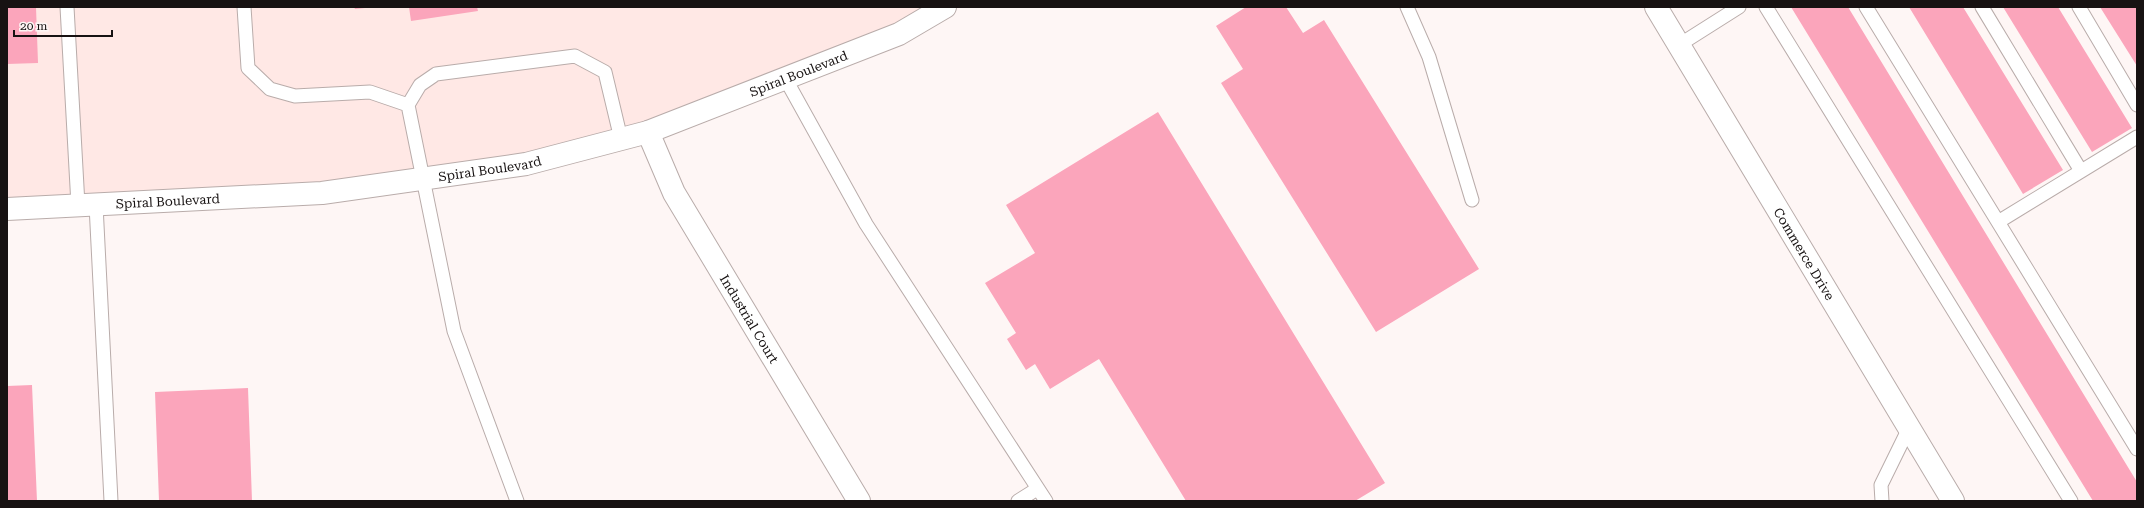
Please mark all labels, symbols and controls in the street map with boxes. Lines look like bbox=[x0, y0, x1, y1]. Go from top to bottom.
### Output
scale bar bbox=[14, 12, 112, 38]
text: 20 m bbox=[20, 19, 47, 33]
street label: Spiral Boulevard bbox=[747, 48, 850, 100]
street label: Spiral Boulevard bbox=[437, 153, 544, 184]
street label: Spiral Boulevard bbox=[115, 191, 221, 211]
street label: Commerce Drive bbox=[1770, 205, 1837, 303]
street label: Industrial Court bbox=[717, 272, 781, 366]

